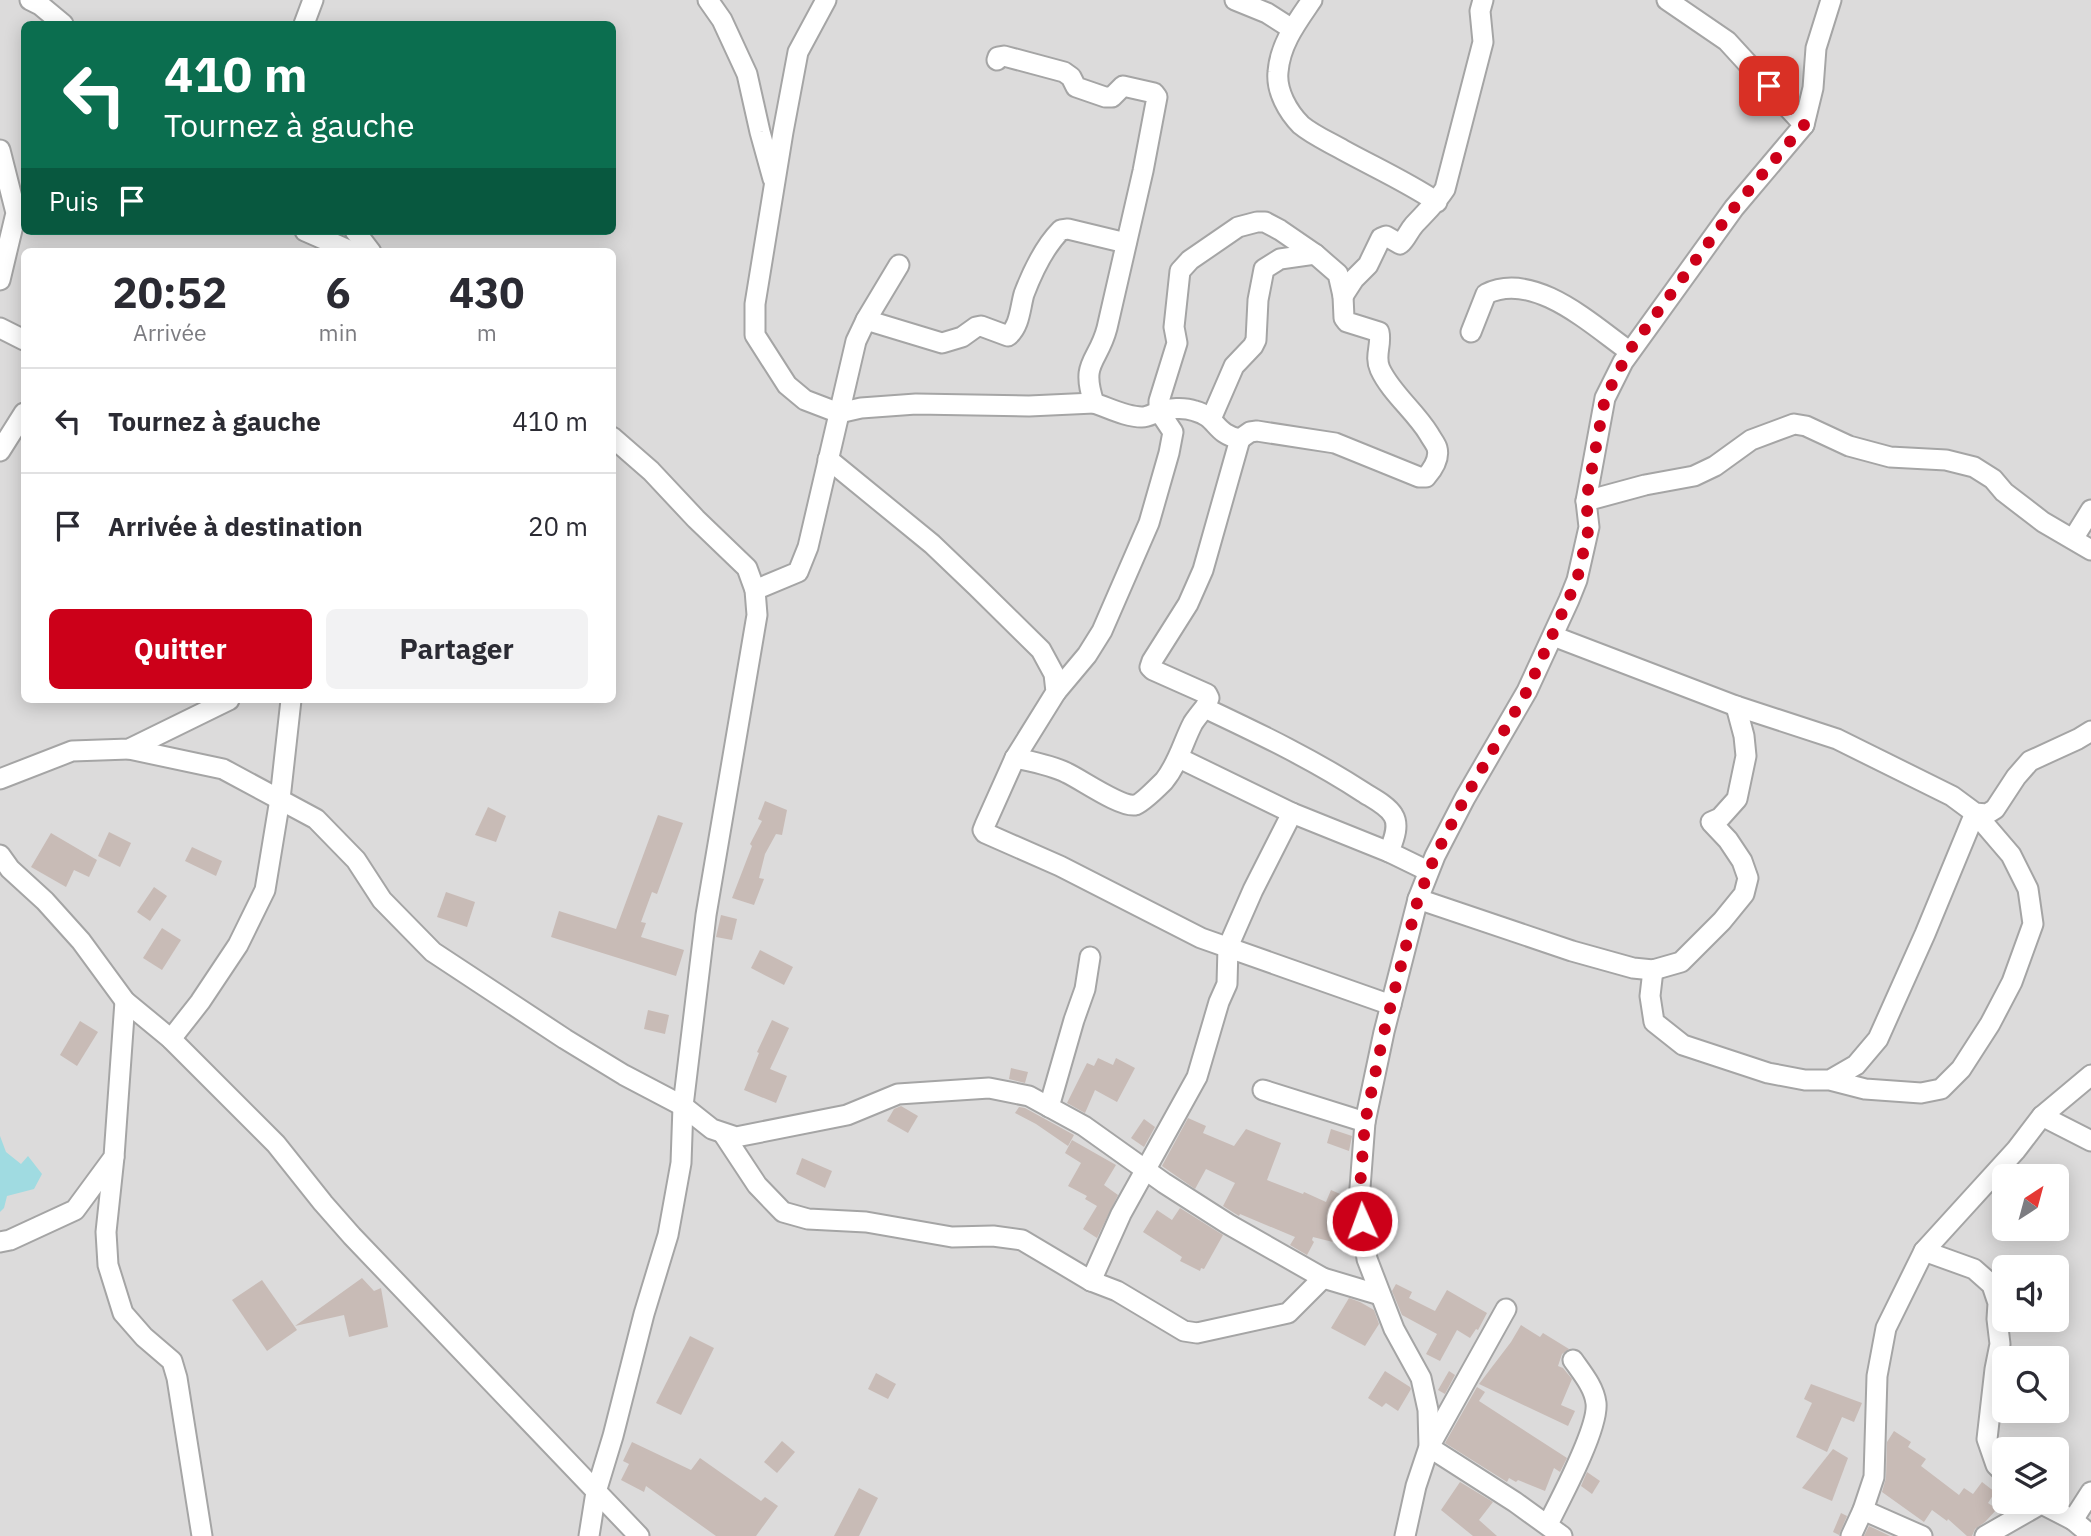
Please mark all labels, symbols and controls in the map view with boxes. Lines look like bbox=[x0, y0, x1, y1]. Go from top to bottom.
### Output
text: 410 m bbox=[164, 42, 308, 105]
icon: left bbox=[49, 49, 140, 140]
pin bbox=[1739, 56, 1799, 116]
icon: arrive bbox=[1750, 67, 1788, 105]
text: Tournez à gauche bbox=[164, 104, 415, 146]
icon: arrive bbox=[113, 182, 151, 220]
text: Puis bbox=[49, 184, 99, 218]
text: 20:52 bbox=[112, 265, 227, 320]
text: 6 bbox=[325, 265, 351, 320]
text: 430 bbox=[449, 265, 525, 320]
text: Arrivée bbox=[133, 317, 207, 347]
text: min bbox=[319, 317, 357, 347]
text: m bbox=[477, 317, 497, 347]
icon: left bbox=[49, 402, 87, 440]
text: Tournez à gauche bbox=[108, 404, 321, 438]
text: 410 m bbox=[512, 404, 588, 438]
icon: arrive bbox=[49, 507, 87, 545]
text: Arrivée à destination bbox=[108, 509, 363, 543]
text: 20 m bbox=[528, 509, 588, 543]
button: Quitter bbox=[49, 609, 312, 689]
button: Partager bbox=[326, 609, 588, 689]
north arrow bbox=[1992, 1164, 2068, 1241]
map controls bbox=[1992, 1164, 2069, 1514]
position arrow bbox=[1325, 1184, 1399, 1258]
button: sound bbox=[1992, 1255, 2069, 1332]
button: search bbox=[1992, 1346, 2069, 1423]
button: layers bbox=[1992, 1437, 2069, 1514]

